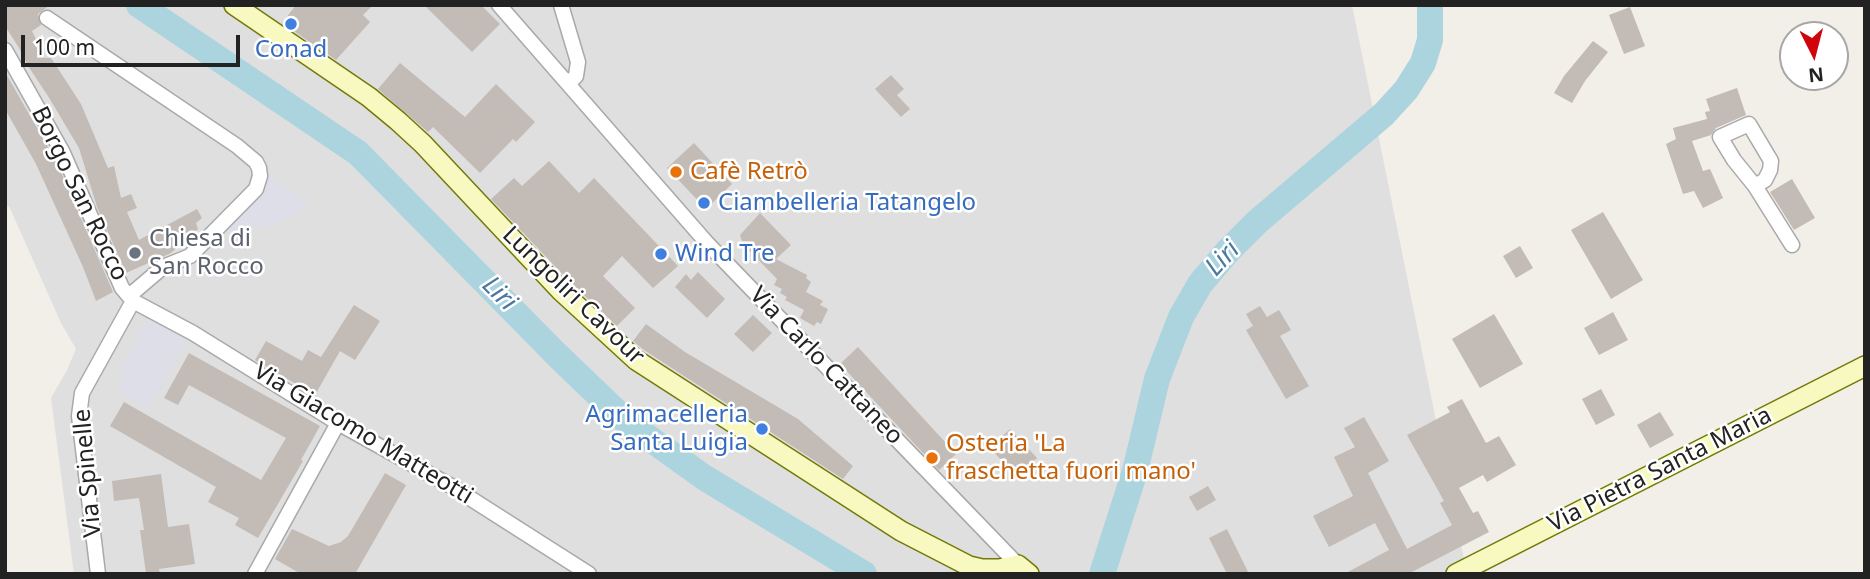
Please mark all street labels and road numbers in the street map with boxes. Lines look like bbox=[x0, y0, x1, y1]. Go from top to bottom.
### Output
street label: Borgo San Rocco bbox=[24, 102, 134, 286]
street label: Lungoliri Cavour bbox=[496, 221, 650, 371]
street label: Via Carlo Cattaneo bbox=[743, 281, 909, 451]
street label: Via Giacomo Matteotti bbox=[248, 357, 478, 511]
street label: Via Pietra Santa Maria bbox=[1543, 401, 1777, 539]
street label: Via Spinelle bbox=[68, 408, 108, 538]

